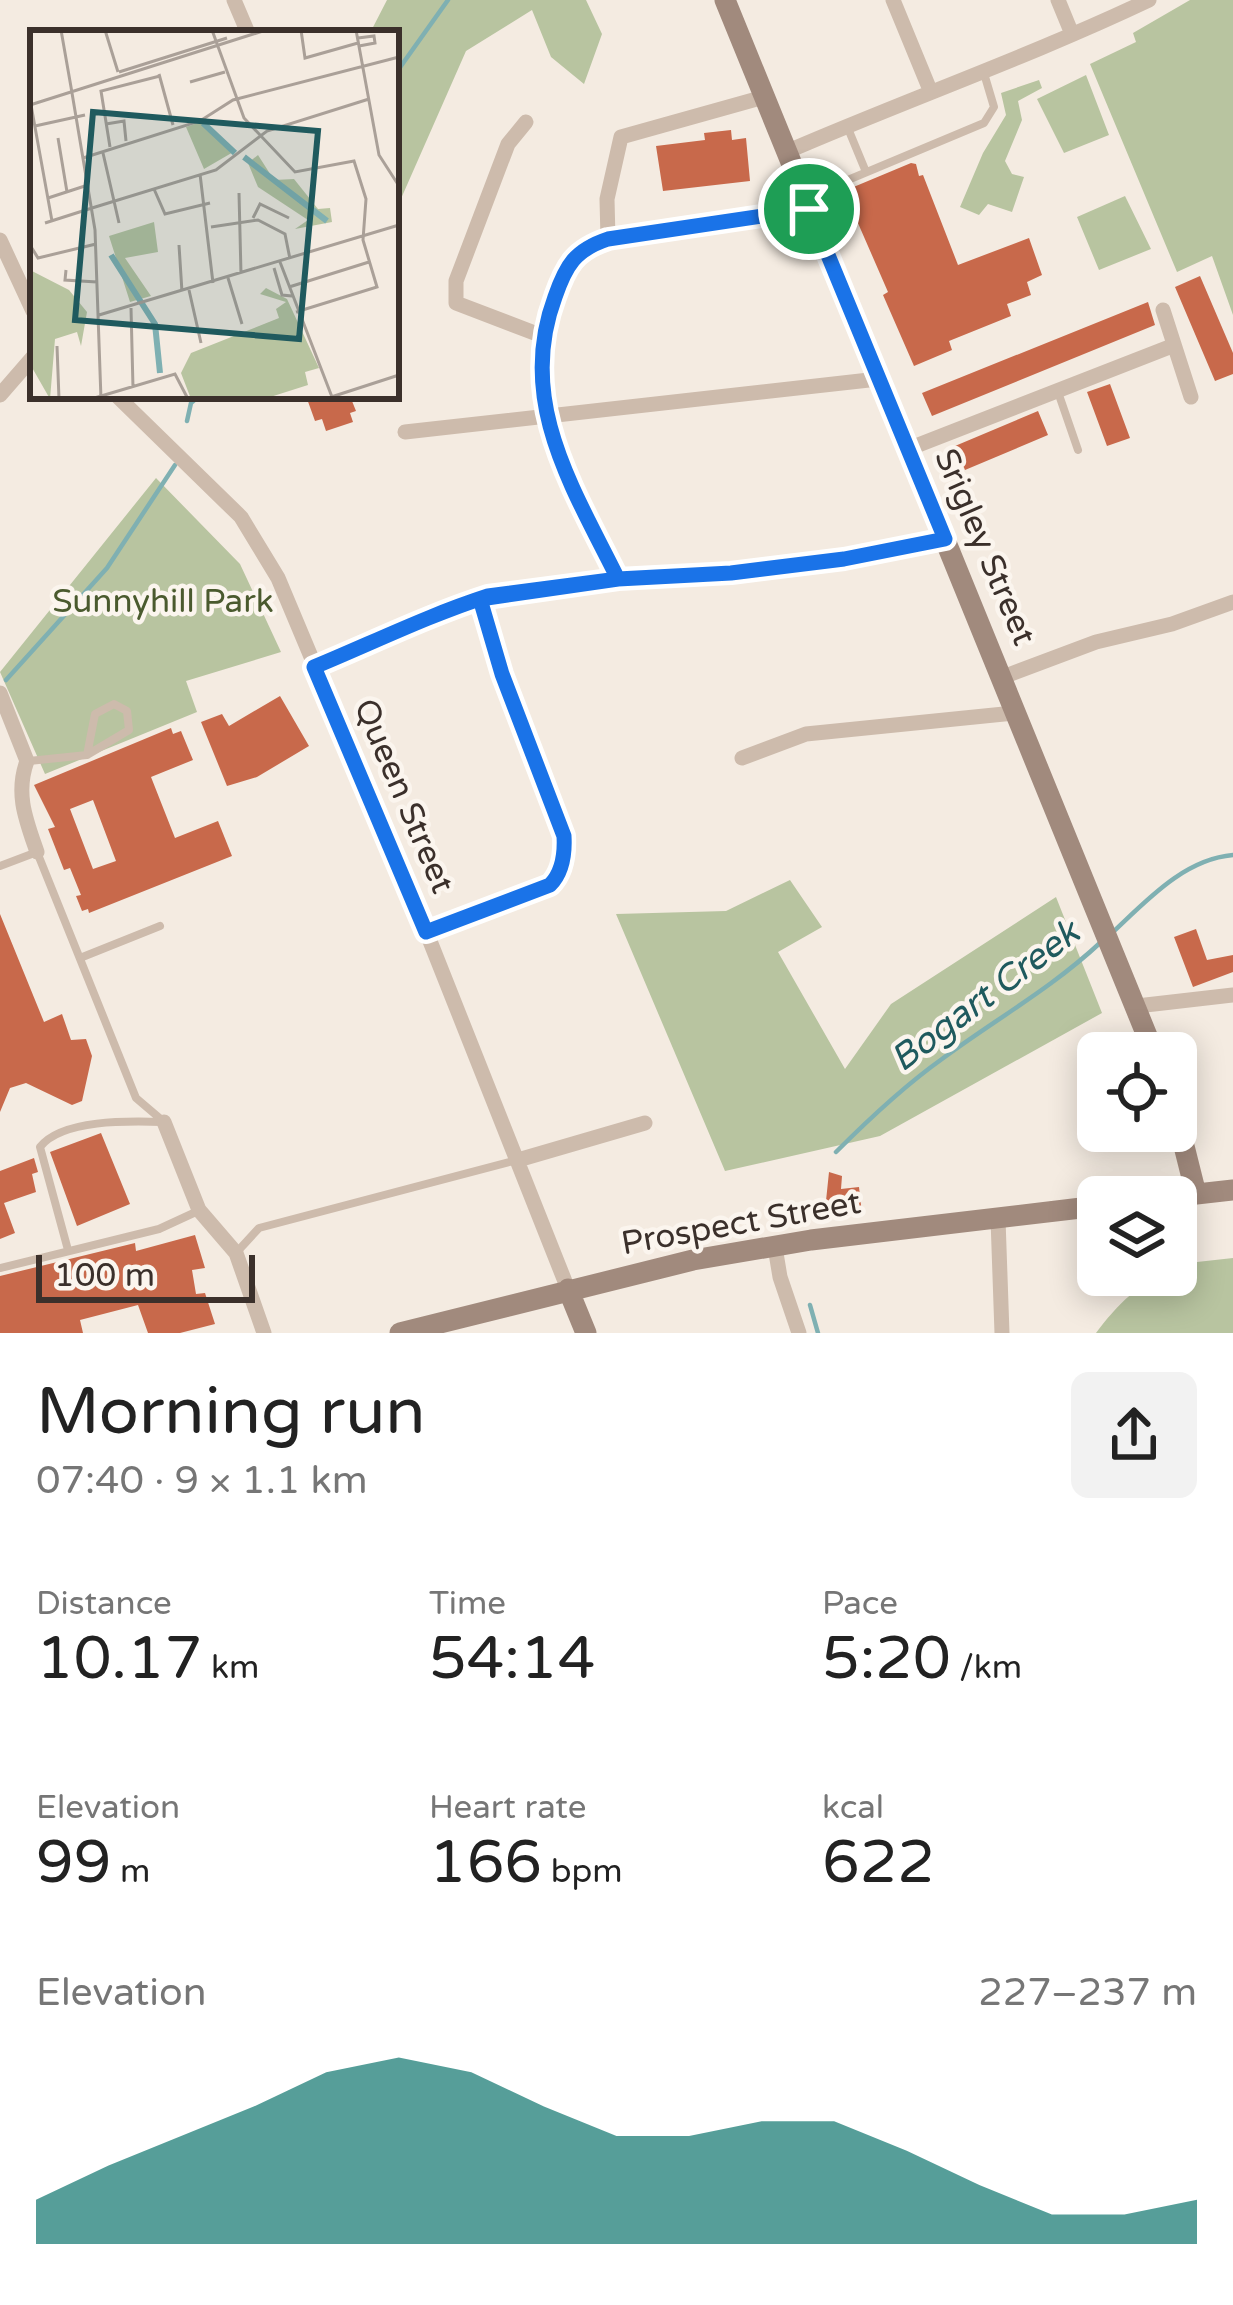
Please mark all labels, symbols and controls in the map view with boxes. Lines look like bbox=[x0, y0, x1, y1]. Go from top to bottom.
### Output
inset map bbox=[30, 30, 399, 399]
pin bbox=[758, 158, 860, 260]
icon: arrive bbox=[776, 176, 842, 242]
street label: Srigley Street bbox=[926, 443, 1044, 651]
park label: Sunnyhill Park bbox=[52, 582, 274, 621]
street label: Queen Street bbox=[346, 693, 462, 899]
water label: Bogart Creek bbox=[882, 910, 1090, 1081]
map controls bbox=[1077, 1032, 1197, 1296]
button: locate bbox=[1077, 1032, 1197, 1152]
button: layers bbox=[1077, 1176, 1197, 1296]
street label: Prospect Street bbox=[618, 1183, 864, 1263]
scale bar bbox=[36, 1249, 255, 1302]
text: 100 m bbox=[54, 1256, 155, 1295]
text: Morning run bbox=[36, 1372, 426, 1452]
button: share bbox=[1071, 1372, 1197, 1498]
text: 07:40 · 9 × 1.1 km bbox=[36, 1457, 368, 1504]
text: Distance bbox=[36, 1584, 172, 1623]
text: Time bbox=[429, 1584, 506, 1623]
text: Pace bbox=[822, 1584, 898, 1623]
text: 10.17 bbox=[36, 1623, 202, 1695]
text: 54:14 bbox=[429, 1623, 595, 1695]
text: 5:20 bbox=[822, 1623, 951, 1695]
text: km bbox=[202, 1648, 259, 1687]
text: /km bbox=[951, 1648, 1022, 1687]
text: Elevation bbox=[36, 1788, 180, 1827]
text: Heart rate bbox=[429, 1788, 586, 1827]
text: kcal bbox=[822, 1788, 884, 1827]
text: 99 bbox=[36, 1827, 111, 1899]
text: 166 bbox=[429, 1827, 542, 1899]
text: 622 bbox=[822, 1827, 935, 1899]
text: m bbox=[111, 1852, 150, 1891]
text: bpm bbox=[542, 1852, 623, 1891]
text: Elevation bbox=[36, 1969, 206, 2016]
text: 227–237 m bbox=[978, 1969, 1197, 2016]

